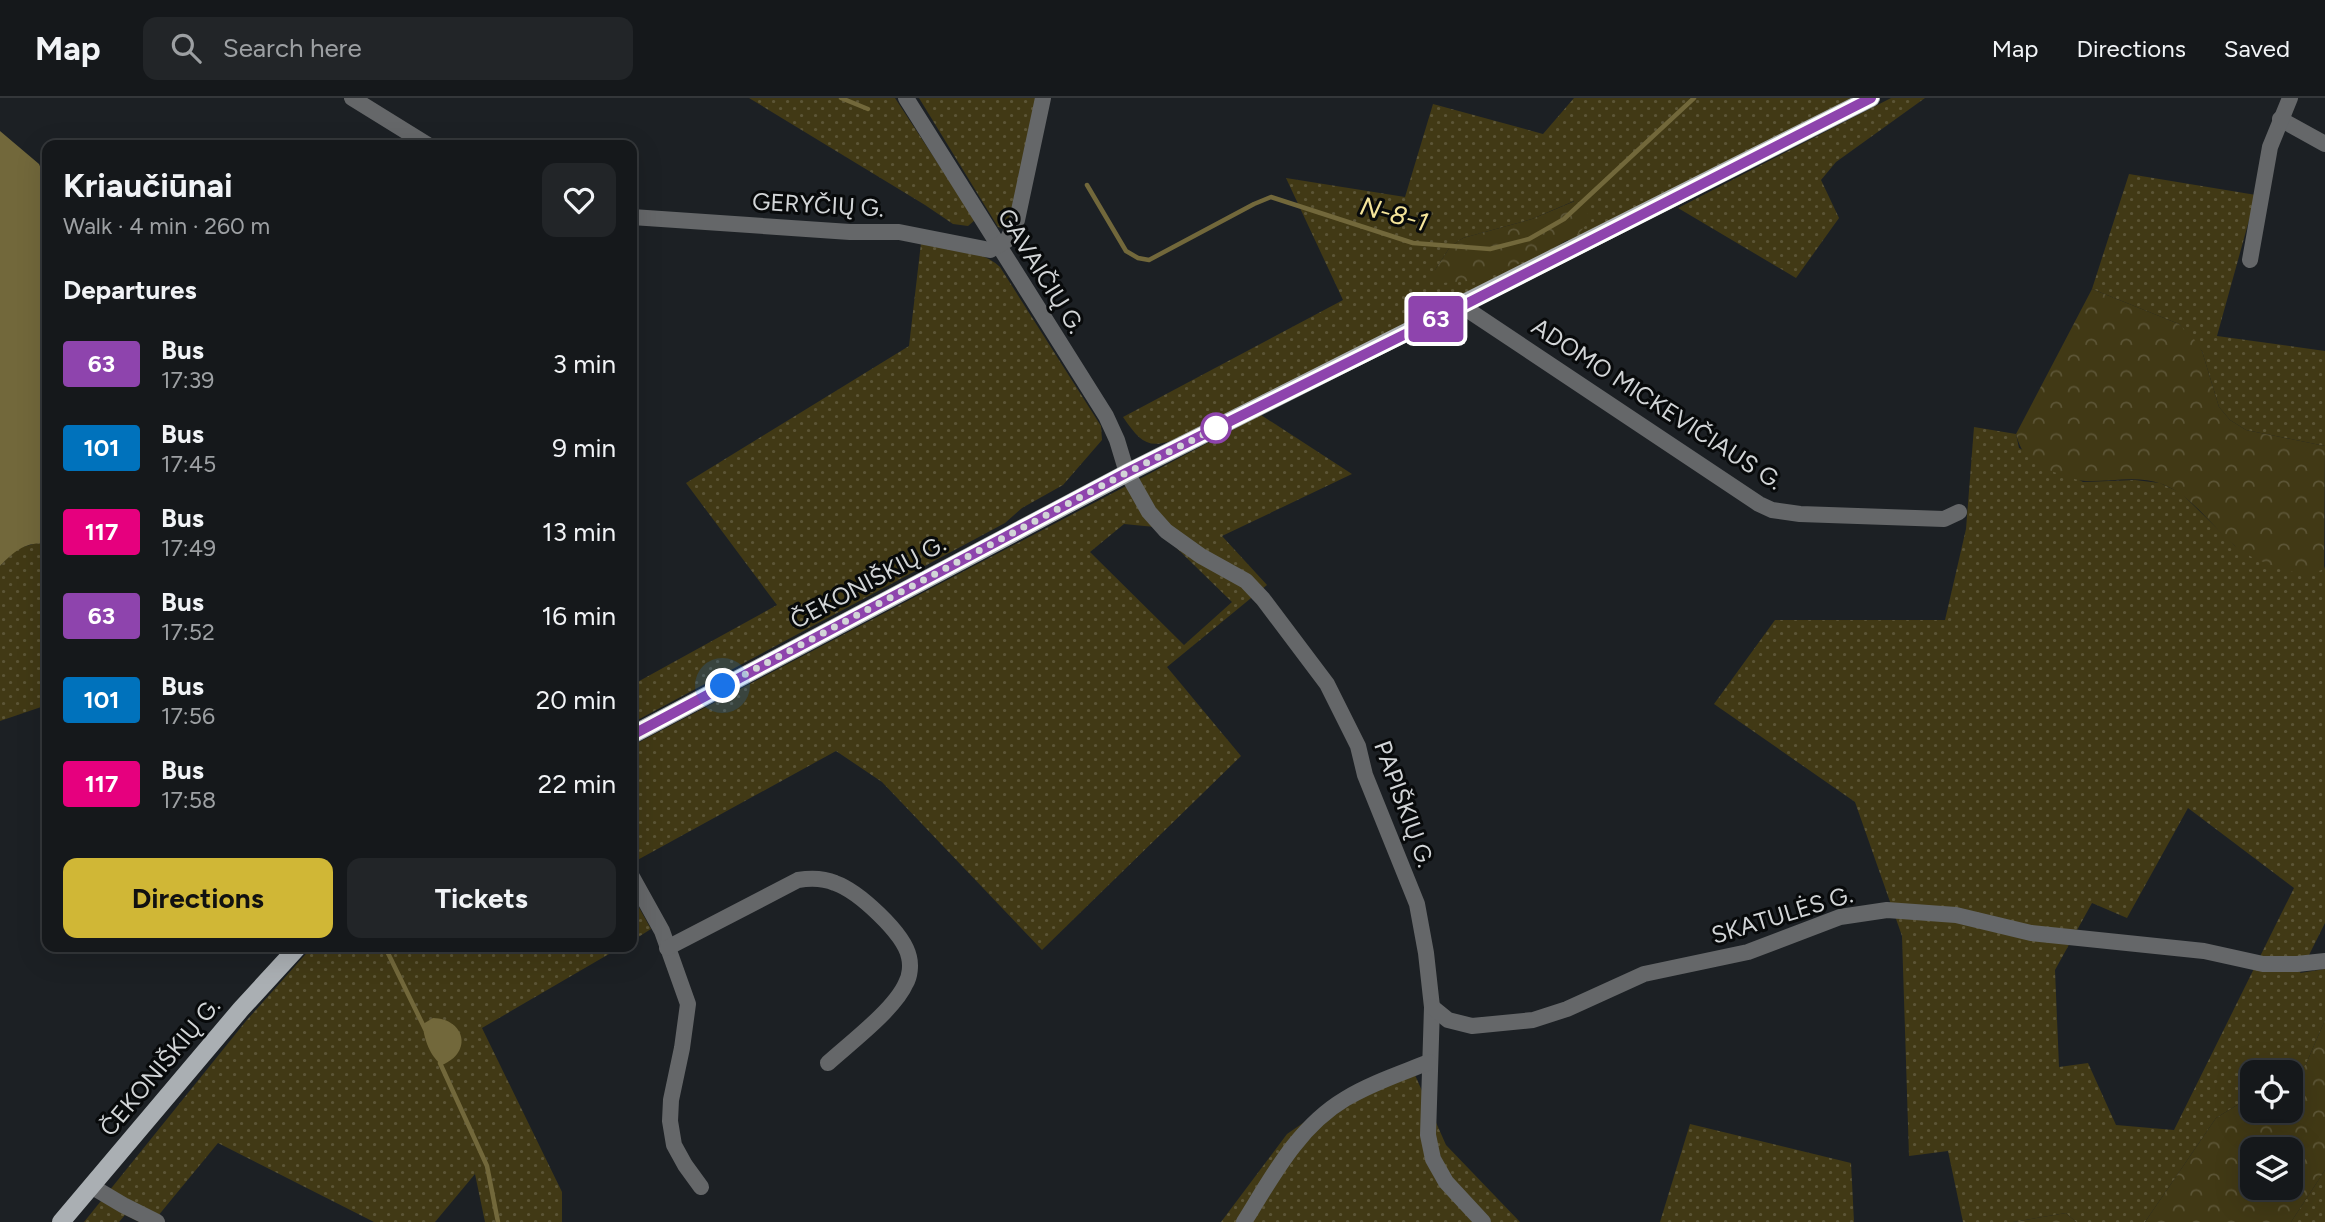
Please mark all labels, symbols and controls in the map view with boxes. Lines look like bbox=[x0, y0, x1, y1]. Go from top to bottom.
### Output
search box bbox=[143, 17, 633, 80]
text: Map bbox=[35, 29, 101, 68]
icon: search bbox=[167, 29, 205, 67]
text: Search here bbox=[223, 32, 362, 64]
text: Map bbox=[1992, 34, 2038, 63]
text: Directions bbox=[2076, 34, 2186, 63]
text: Saved bbox=[2224, 34, 2290, 63]
button: heart bbox=[542, 163, 616, 237]
text: Kriaučiūnai bbox=[63, 166, 233, 205]
street label: GERYČIŲ G. bbox=[751, 187, 885, 222]
water label: N-8-1 bbox=[1357, 190, 1431, 238]
street label: GAVAIČIŲ G. bbox=[992, 203, 1091, 338]
text: Walk · 4 min · 260 m bbox=[63, 212, 270, 240]
text: Departures bbox=[63, 274, 197, 306]
line badge: 63 bbox=[1404, 296, 1468, 342]
text: 63 bbox=[1422, 304, 1450, 333]
street label: ADOMO MICKEVIČIAUS G. bbox=[1526, 312, 1788, 496]
text: Bus bbox=[161, 334, 204, 366]
text: 3 min bbox=[553, 348, 616, 380]
text: 63 bbox=[88, 349, 115, 378]
text: 17:39 bbox=[161, 366, 214, 394]
unlabelled marker bbox=[1201, 413, 1231, 443]
text: Bus bbox=[161, 418, 204, 450]
text: 9 min bbox=[552, 432, 616, 464]
text: 101 bbox=[84, 433, 119, 462]
text: 17:45 bbox=[161, 450, 216, 478]
text: Bus bbox=[161, 502, 204, 534]
text: 13 min bbox=[542, 516, 616, 548]
text: 117 bbox=[85, 517, 118, 546]
street label: ČEKONIŠKIŲ G. bbox=[785, 528, 950, 635]
text: 17:49 bbox=[161, 534, 216, 562]
text: Bus bbox=[161, 586, 204, 618]
text: 16 min bbox=[541, 600, 616, 632]
text: 63 bbox=[88, 601, 115, 630]
text: 17:52 bbox=[161, 618, 215, 646]
your location bbox=[705, 668, 740, 703]
text: Bus bbox=[161, 670, 204, 702]
text: 20 min bbox=[536, 684, 616, 716]
text: 101 bbox=[84, 685, 119, 714]
text: 17:56 bbox=[161, 702, 215, 730]
street label: PAPIŠKIŲ G. bbox=[1368, 737, 1441, 871]
text: Bus bbox=[161, 754, 204, 786]
text: 22 min bbox=[538, 768, 616, 800]
text: 117 bbox=[85, 769, 118, 798]
text: 17:58 bbox=[161, 786, 216, 814]
button: Directions bbox=[63, 858, 333, 938]
button: Tickets bbox=[347, 858, 616, 938]
street label: SKATULĖS G. bbox=[1708, 879, 1856, 950]
street label: ČEKONIŠKIŲ G. bbox=[93, 992, 226, 1142]
map controls bbox=[2240, 1060, 2303, 1200]
button: locate bbox=[2240, 1060, 2303, 1123]
button: layers bbox=[2240, 1137, 2303, 1200]

